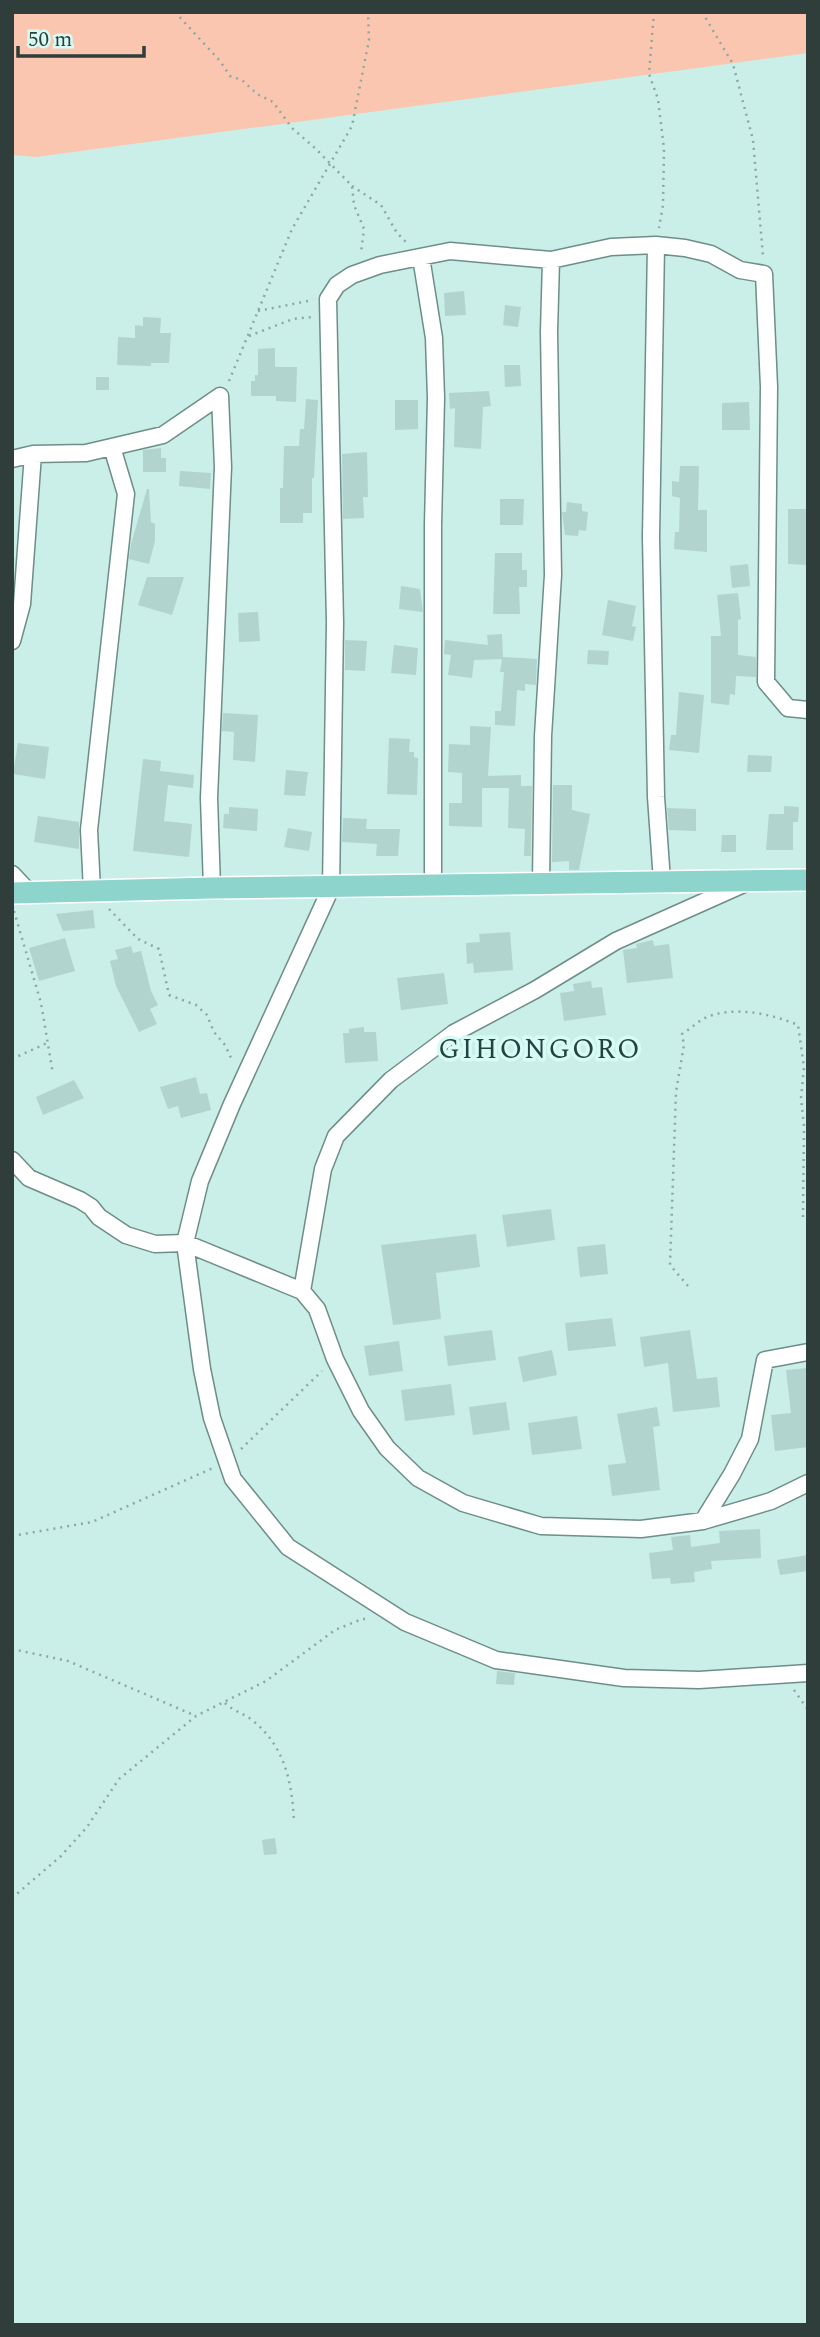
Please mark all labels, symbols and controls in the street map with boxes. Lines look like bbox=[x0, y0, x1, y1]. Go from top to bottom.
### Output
scale bar bbox=[18, 14, 144, 58]
text: 50 m bbox=[28, 24, 72, 56]
district label: GIHONGORO bbox=[438, 1028, 642, 1071]

